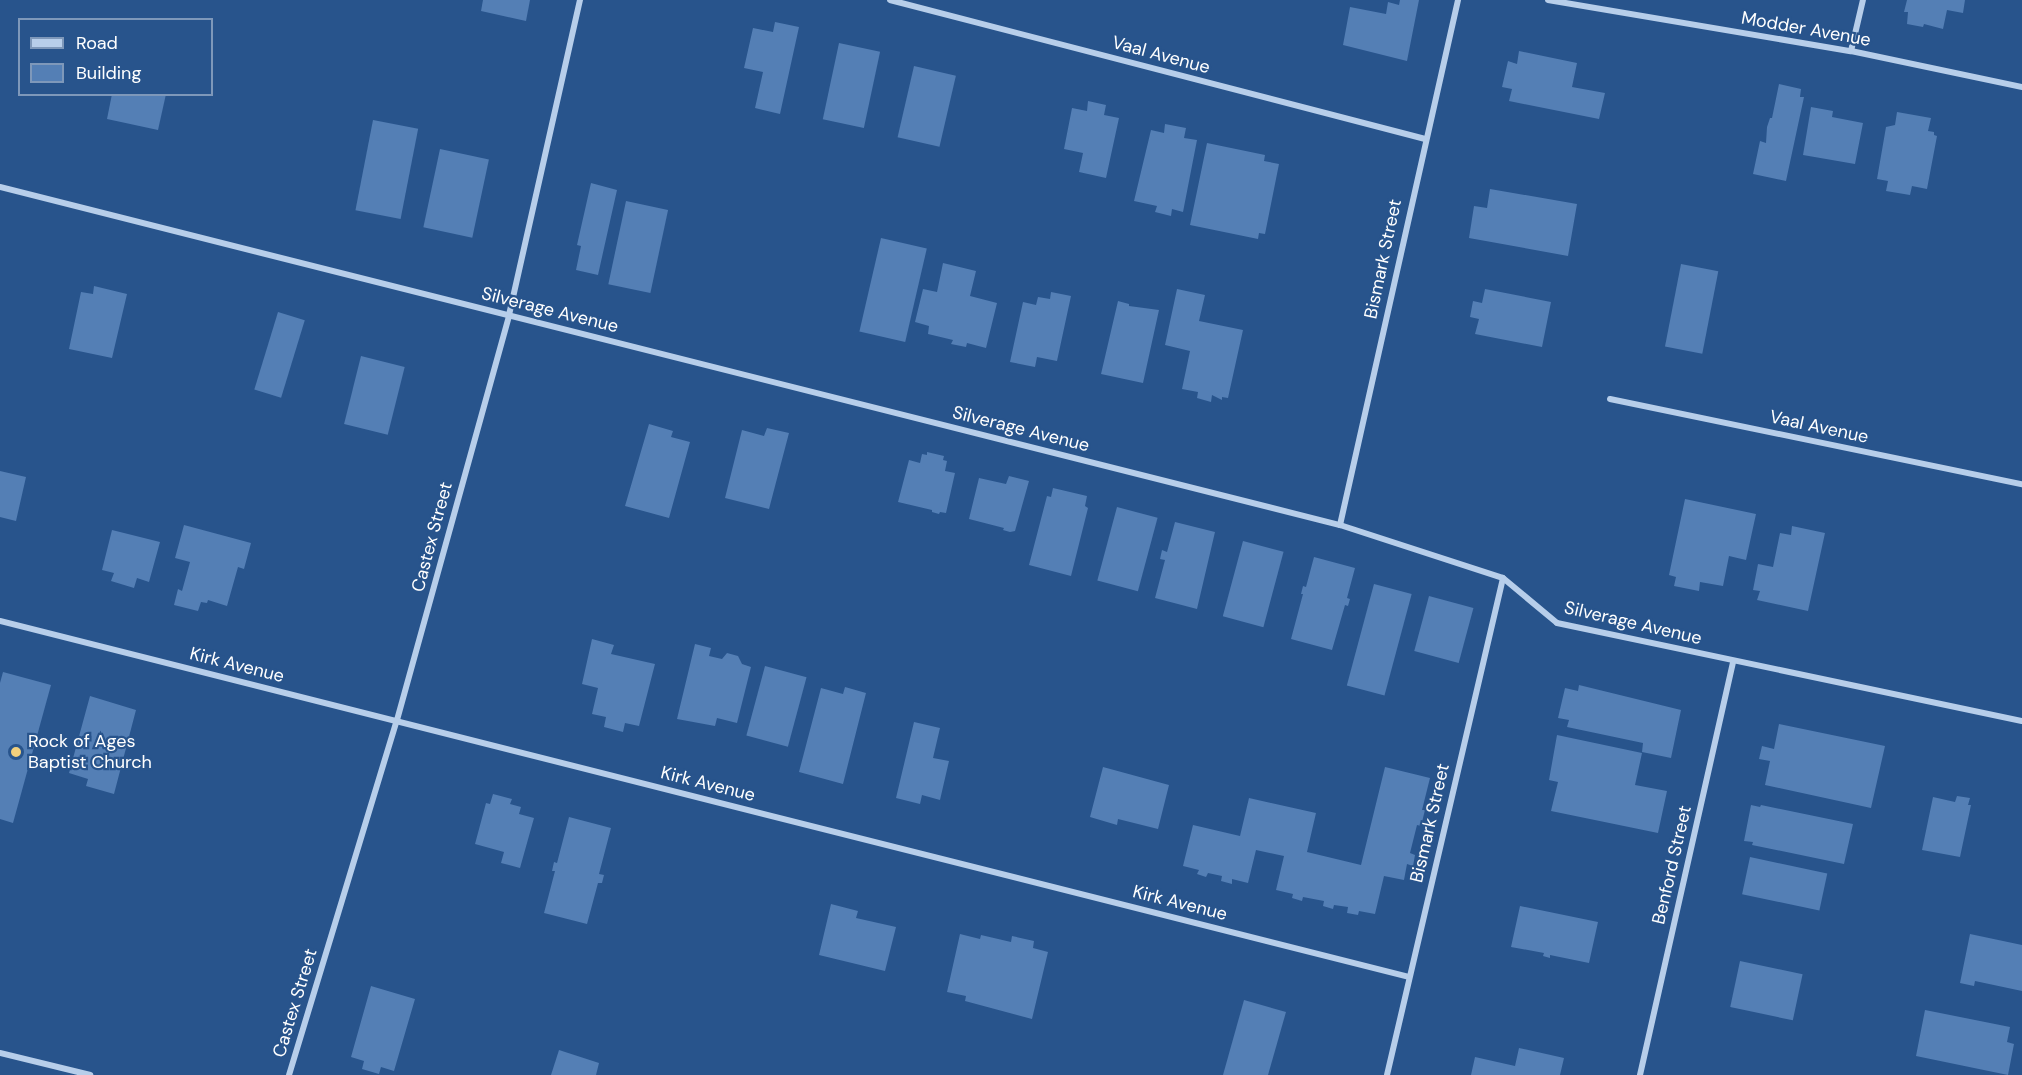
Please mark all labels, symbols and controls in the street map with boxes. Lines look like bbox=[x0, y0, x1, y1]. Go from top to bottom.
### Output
street label: Modder Avenue bbox=[1740, 7, 1872, 51]
legend bbox=[18, 18, 213, 96]
text: Road bbox=[76, 31, 118, 55]
street label: Vaal Avenue bbox=[1110, 32, 1212, 78]
text: Building bbox=[76, 61, 141, 85]
street label: Bismark Street bbox=[1360, 197, 1406, 321]
street label: Silverage Avenue bbox=[479, 283, 621, 337]
street label: Silverage Avenue bbox=[950, 402, 1092, 456]
street label: Vaal Avenue bbox=[1768, 406, 1870, 448]
street label: Castex Street bbox=[407, 480, 457, 594]
street label: Silverage Avenue bbox=[1562, 597, 1704, 649]
street label: Kirk Avenue bbox=[188, 643, 286, 687]
place label: Rock of Ages Baptist Church bbox=[28, 731, 152, 774]
marker: Rock of Ages Baptist Church bbox=[9, 745, 23, 759]
street label: Bismark Street bbox=[1406, 761, 1454, 885]
street label: Kirk Avenue bbox=[659, 762, 757, 806]
street label: Benford Street bbox=[1648, 804, 1696, 926]
street label: Kirk Avenue bbox=[1131, 881, 1229, 925]
street label: Castex Street bbox=[268, 946, 322, 1060]

